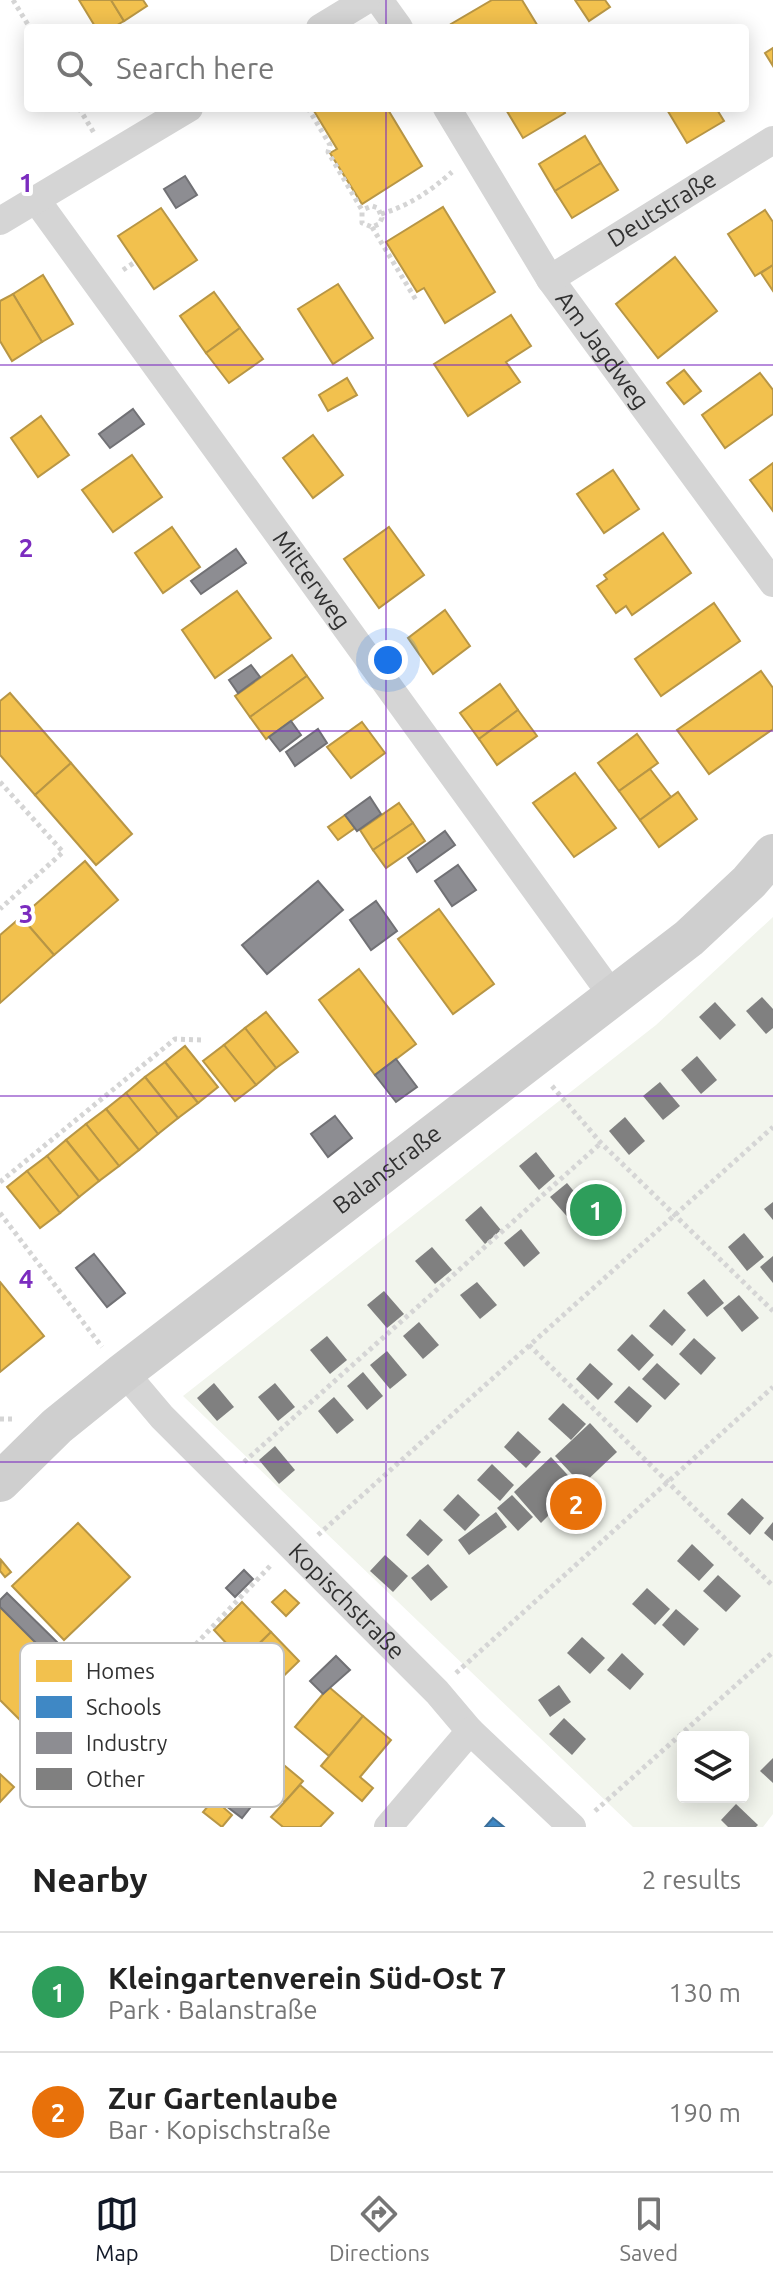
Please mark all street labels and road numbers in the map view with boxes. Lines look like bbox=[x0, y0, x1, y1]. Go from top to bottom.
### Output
street label: Deutstraße bbox=[603, 165, 721, 253]
street label: Am Jagdweg bbox=[551, 286, 655, 414]
street label: Mitterweg bbox=[267, 526, 356, 634]
street label: Balanstraße bbox=[328, 1119, 446, 1219]
street label: Kopischstraße bbox=[283, 1538, 410, 1665]

